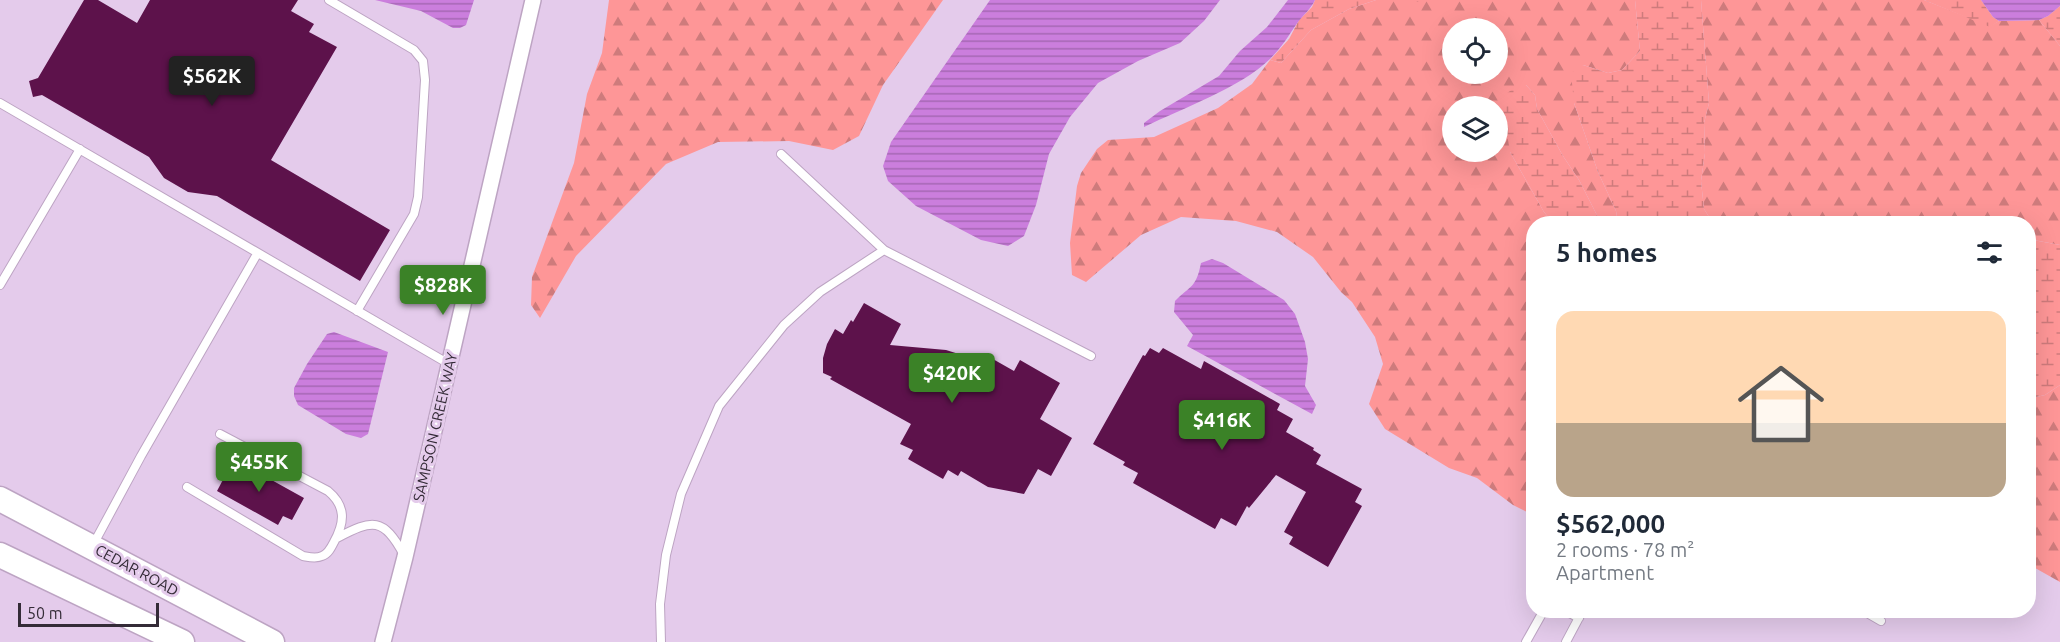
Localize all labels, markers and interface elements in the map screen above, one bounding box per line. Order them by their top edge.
map controls [1442,18,1508,162]
button: locate [1442,18,1508,84]
pin: $562K [170,56,254,107]
text: $562K [183,64,241,87]
button: layers [1442,96,1508,162]
icon: filters [1973,236,2006,269]
text: 5 homes [1556,238,1657,267]
pin: $828K [401,265,485,316]
text: $828K [414,273,472,296]
icon: home [1727,350,1835,458]
street label: SAMPSON CREEK WAY [410,351,460,503]
pin: $420K [910,353,994,404]
text: $420K [923,361,981,384]
pin: $416K [1180,400,1264,451]
text: $416K [1193,408,1251,431]
pin: $455K [217,442,301,493]
text: $455K [230,450,288,473]
text: $562,000 [1556,509,1665,538]
text: 2 rooms · 78 m² [1556,538,1694,561]
street label: CEDAR ROAD [92,541,182,599]
text: Apartment [1556,561,1654,584]
scale bar [18,600,159,628]
text: 50 m [27,604,63,622]

